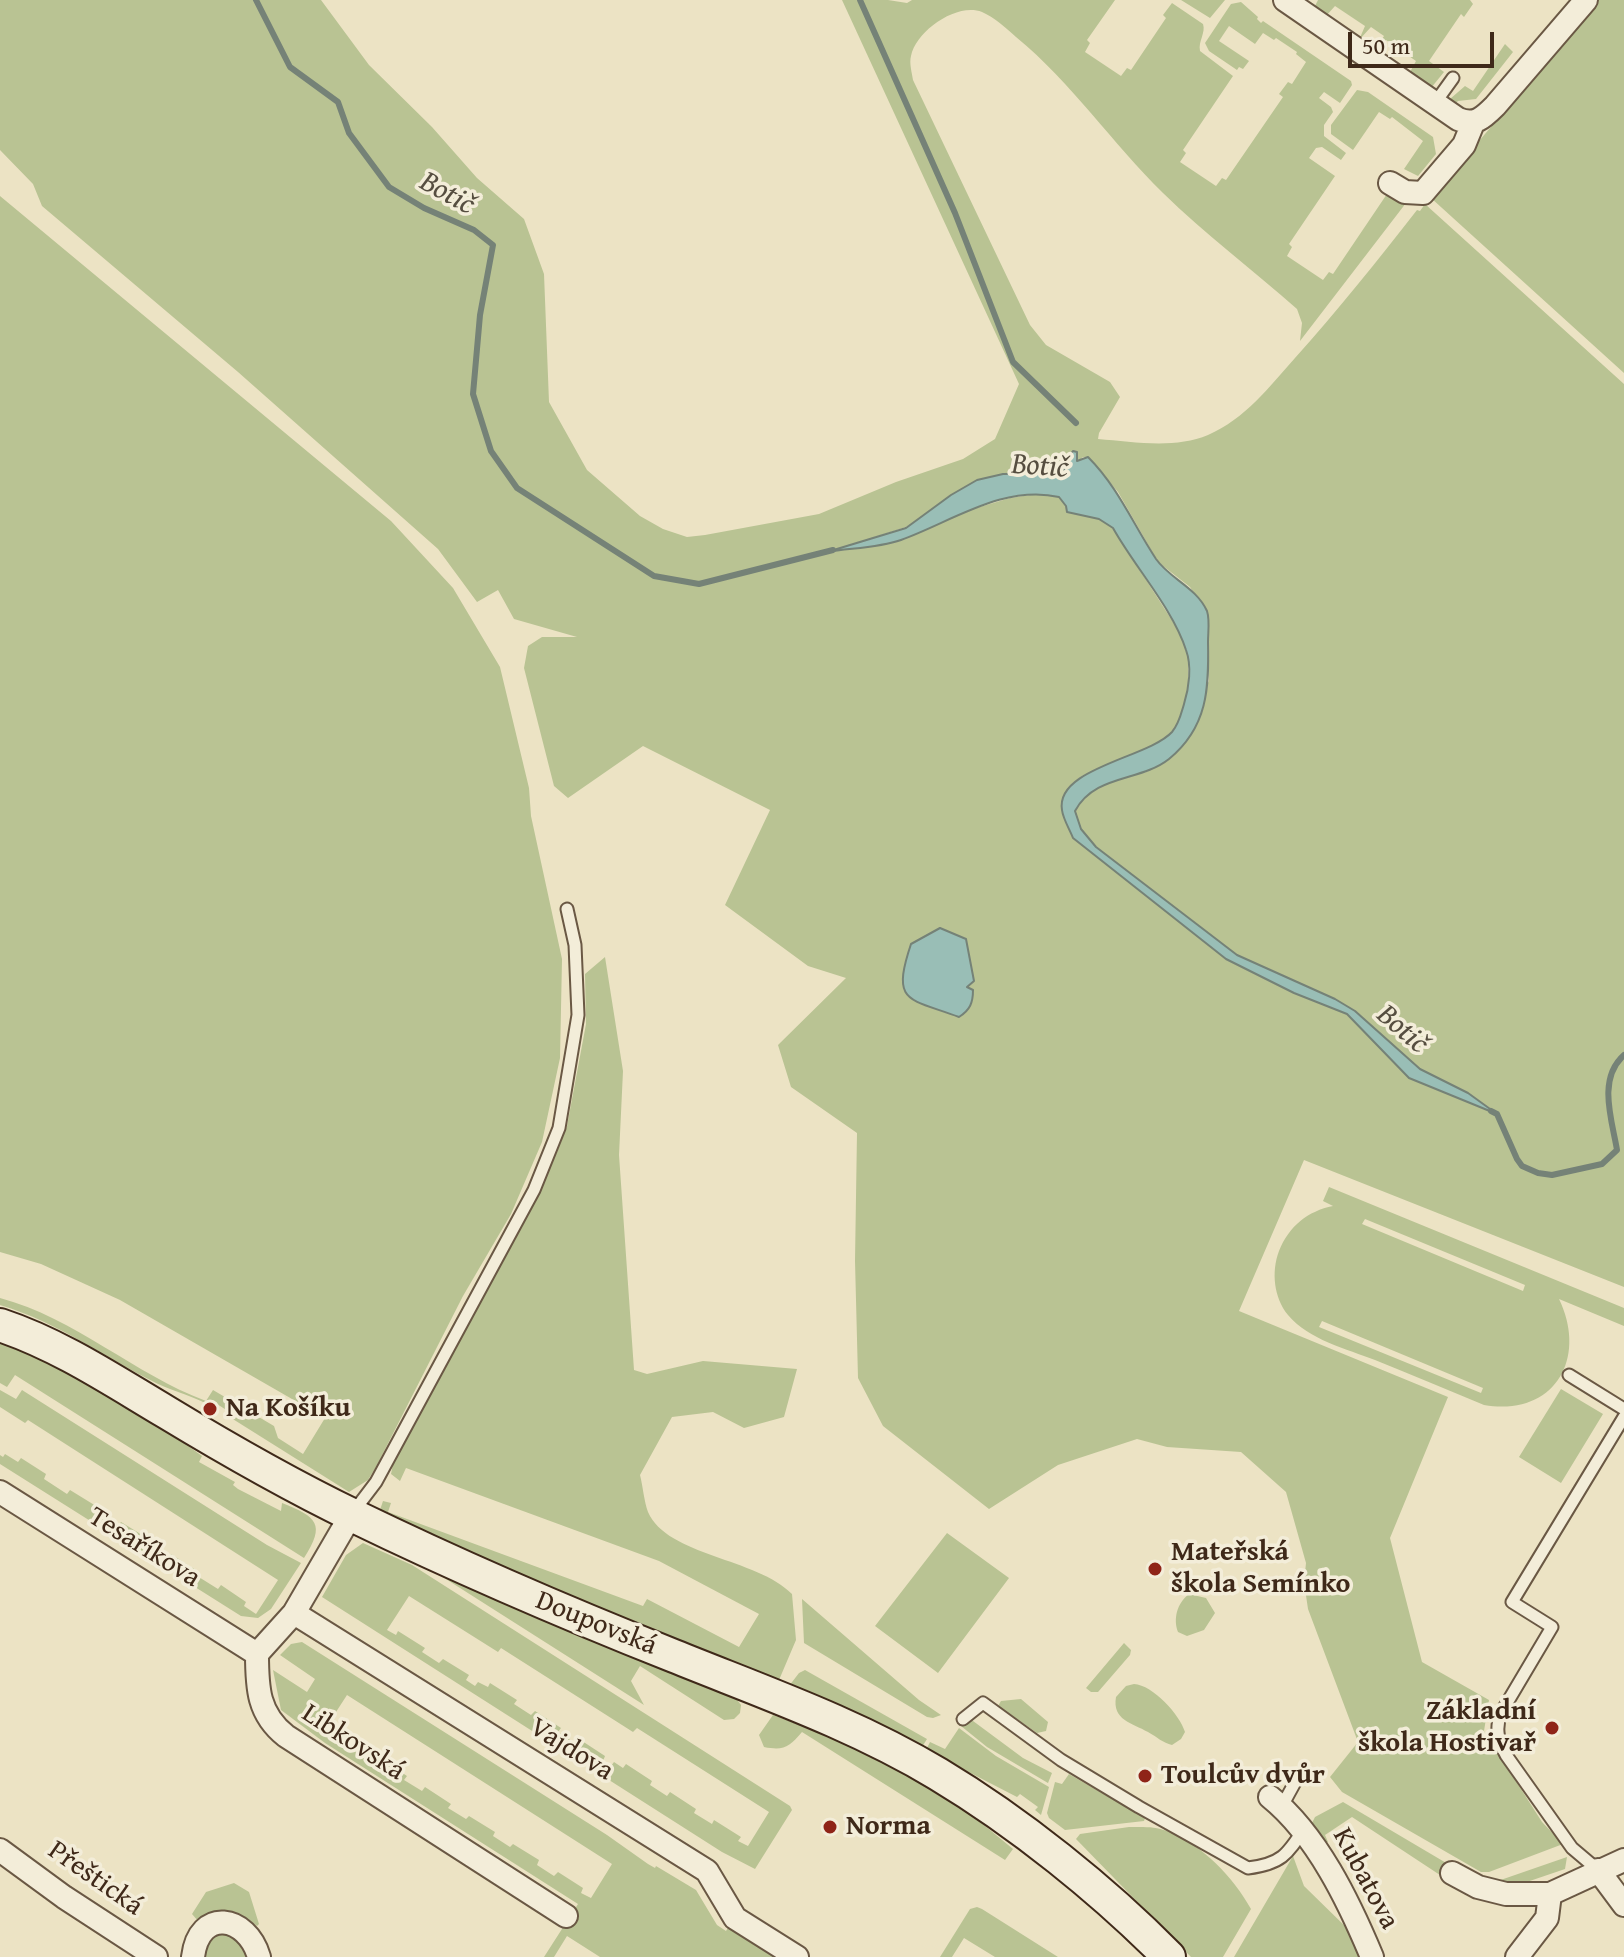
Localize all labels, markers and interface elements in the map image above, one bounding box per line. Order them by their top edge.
scale bar [1352,16,1498,66]
text: 50 m [1362,28,1410,63]
water label: Botič [413,164,481,224]
water label: Botič [1010,447,1070,487]
water label: Botič [1369,998,1435,1062]
place label: Na Košíku [226,1392,351,1426]
marker: Na Košíku [201,1400,219,1418]
street label: Tesaříkova [82,1501,206,1595]
place label: Mateřská škola Semínko [1171,1536,1350,1602]
marker: Mateřská škola Semínko [1146,1560,1164,1578]
street label: Doupovská [530,1584,662,1664]
place label: Základní škola Hostivař [1358,1695,1536,1761]
street label: Libkovská [295,1697,411,1789]
street label: Vajdova [523,1711,619,1789]
marker: Základní škola Hostivař [1543,1719,1561,1737]
place label: Toulcův dvůr [1161,1759,1325,1793]
marker: Toulcův dvůr [1136,1767,1154,1785]
place label: Norma [846,1810,931,1844]
marker: Norma [821,1818,839,1836]
street label: Kubatova [1324,1823,1406,1935]
street label: Přeštická [41,1834,149,1924]

